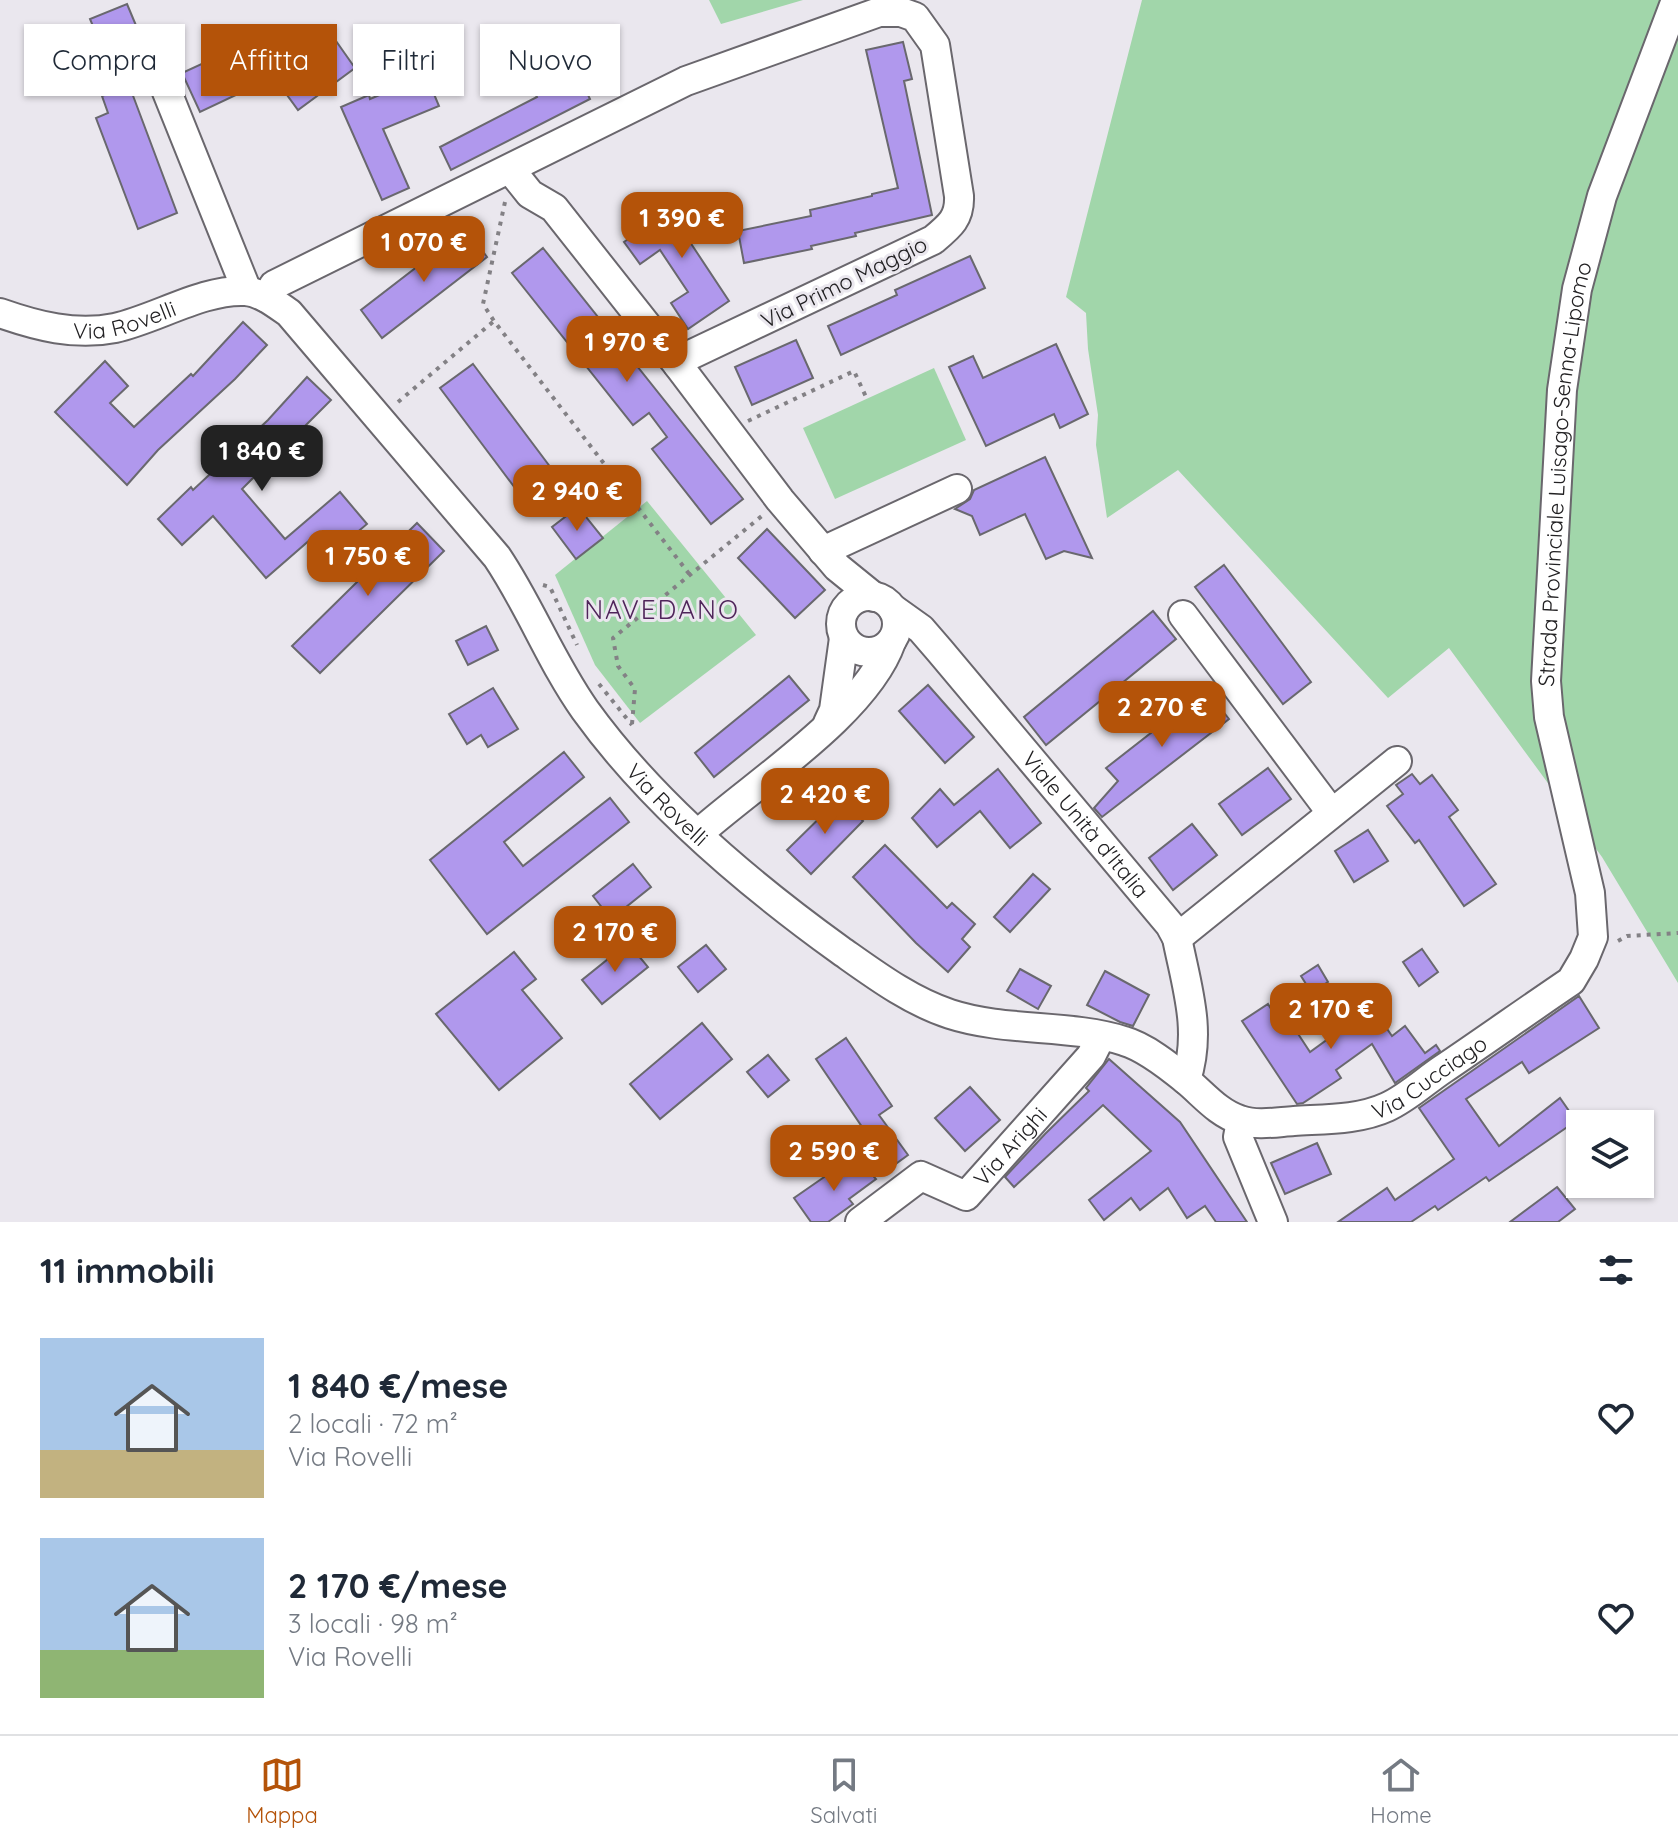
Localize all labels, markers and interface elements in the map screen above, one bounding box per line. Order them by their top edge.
chip: Compra [24,24,185,96]
chip: Affitta [201,24,337,96]
chip: Filtri [353,24,464,96]
chip: Nuovo [480,24,620,96]
pin: 1 390 € [608,192,756,260]
text: 1 390 € [639,201,725,234]
pin: 1 070 € [350,216,498,284]
text: 1 070 € [381,225,467,258]
street label: Via Primo Maggio [756,230,932,334]
street label: Strada Provinciale Luisago-Senna-Lipomo [1532,258,1598,687]
street label: Via Rovelli [73,294,180,345]
pin: 1 970 € [553,316,701,384]
text: 1 970 € [584,325,670,358]
pin: 1 840 € [188,425,336,493]
text: 1 840 € [219,434,305,467]
pin: 2 940 € [503,465,651,533]
text: 2 940 € [531,474,623,507]
pin: 1 750 € [294,530,442,598]
text: 1 750 € [325,539,411,572]
district label: NAVEDANO [584,593,740,626]
pin: 2 270 € [1088,681,1236,749]
text: 2 270 € [1117,690,1207,723]
street label: Viale Unità d'Italia [1016,745,1155,904]
street label: Via Rovelli [620,758,714,852]
pin: 2 420 € [751,768,899,836]
text: 2 420 € [779,777,871,810]
pin: 2 170 € [541,906,689,974]
text: 2 170 € [572,915,658,948]
pin: 2 170 € [1257,983,1405,1051]
text: 2 170 € [1288,992,1374,1025]
street label: Via Cucciago [1368,1029,1492,1126]
street label: Via Arighi [967,1101,1053,1192]
map controls [1566,1110,1654,1198]
button: layers [1566,1110,1654,1198]
pin: 2 590 € [760,1125,908,1193]
text: 2 590 € [788,1134,880,1167]
icon: filters [1594,1248,1638,1292]
text: 11 immobili [40,1249,215,1292]
text: 1 840 €/mese [288,1364,508,1407]
icon: home [104,1370,200,1466]
icon: heart [1594,1396,1638,1440]
text: 2 locali · 72 m² [288,1407,458,1440]
text: Via Rovelli [288,1440,412,1473]
text: 2 170 €/mese [288,1564,508,1607]
icon: home [104,1570,200,1666]
icon: heart [1594,1596,1638,1640]
text: 3 locali · 98 m² [288,1607,458,1640]
text: Via Rovelli [288,1640,412,1673]
tab: Mappa [246,1753,318,1829]
tab: Salvati [810,1753,878,1829]
tab: Home [1370,1753,1432,1829]

